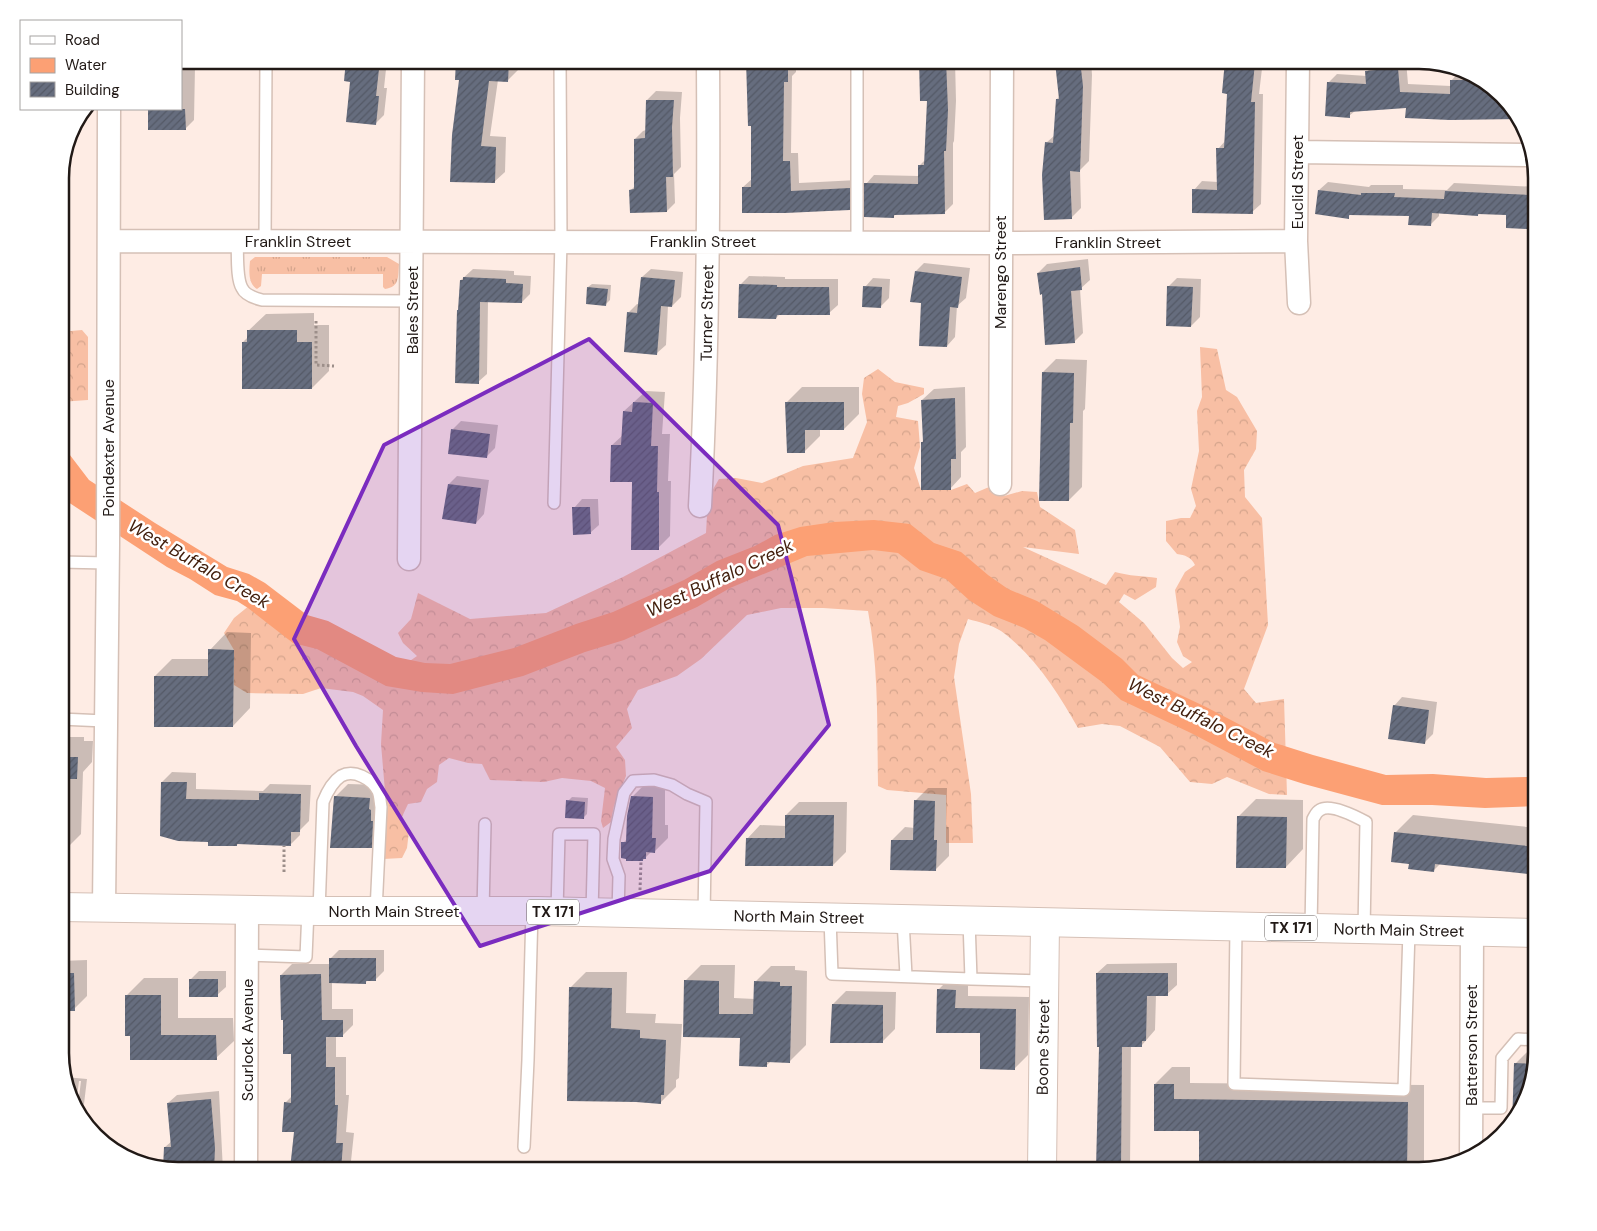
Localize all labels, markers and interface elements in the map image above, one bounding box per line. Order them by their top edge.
legend [20,20,182,110]
text: Road [65,30,100,50]
text: Water [65,55,107,75]
text: Building [65,80,120,100]
street label: Euclid Street [1287,135,1308,229]
street label: Marengo Street [990,215,1011,329]
street label: Franklin Street [245,231,351,252]
street label: Franklin Street [650,231,756,252]
street label: Franklin Street [1055,232,1161,253]
street label: Turner Street [696,264,718,362]
street label: Bales Street [402,266,423,354]
street label: Poindexter Avenue [98,379,119,517]
water label: West Buffalo Creek [124,514,275,615]
water label: West Buffalo Creek [643,533,798,623]
water label: West Buffalo Creek [1124,672,1279,764]
road number: TX 171 [527,900,579,924]
street label: North Main Street [329,901,459,922]
street label: North Main Street [733,905,865,929]
road number: TX 171 [1265,916,1317,940]
street label: North Main Street [1333,918,1465,942]
street label: Scurlock Avenue [237,979,258,1101]
street label: Batterson Street [1461,984,1482,1106]
street label: Boone Street [1032,999,1054,1095]

